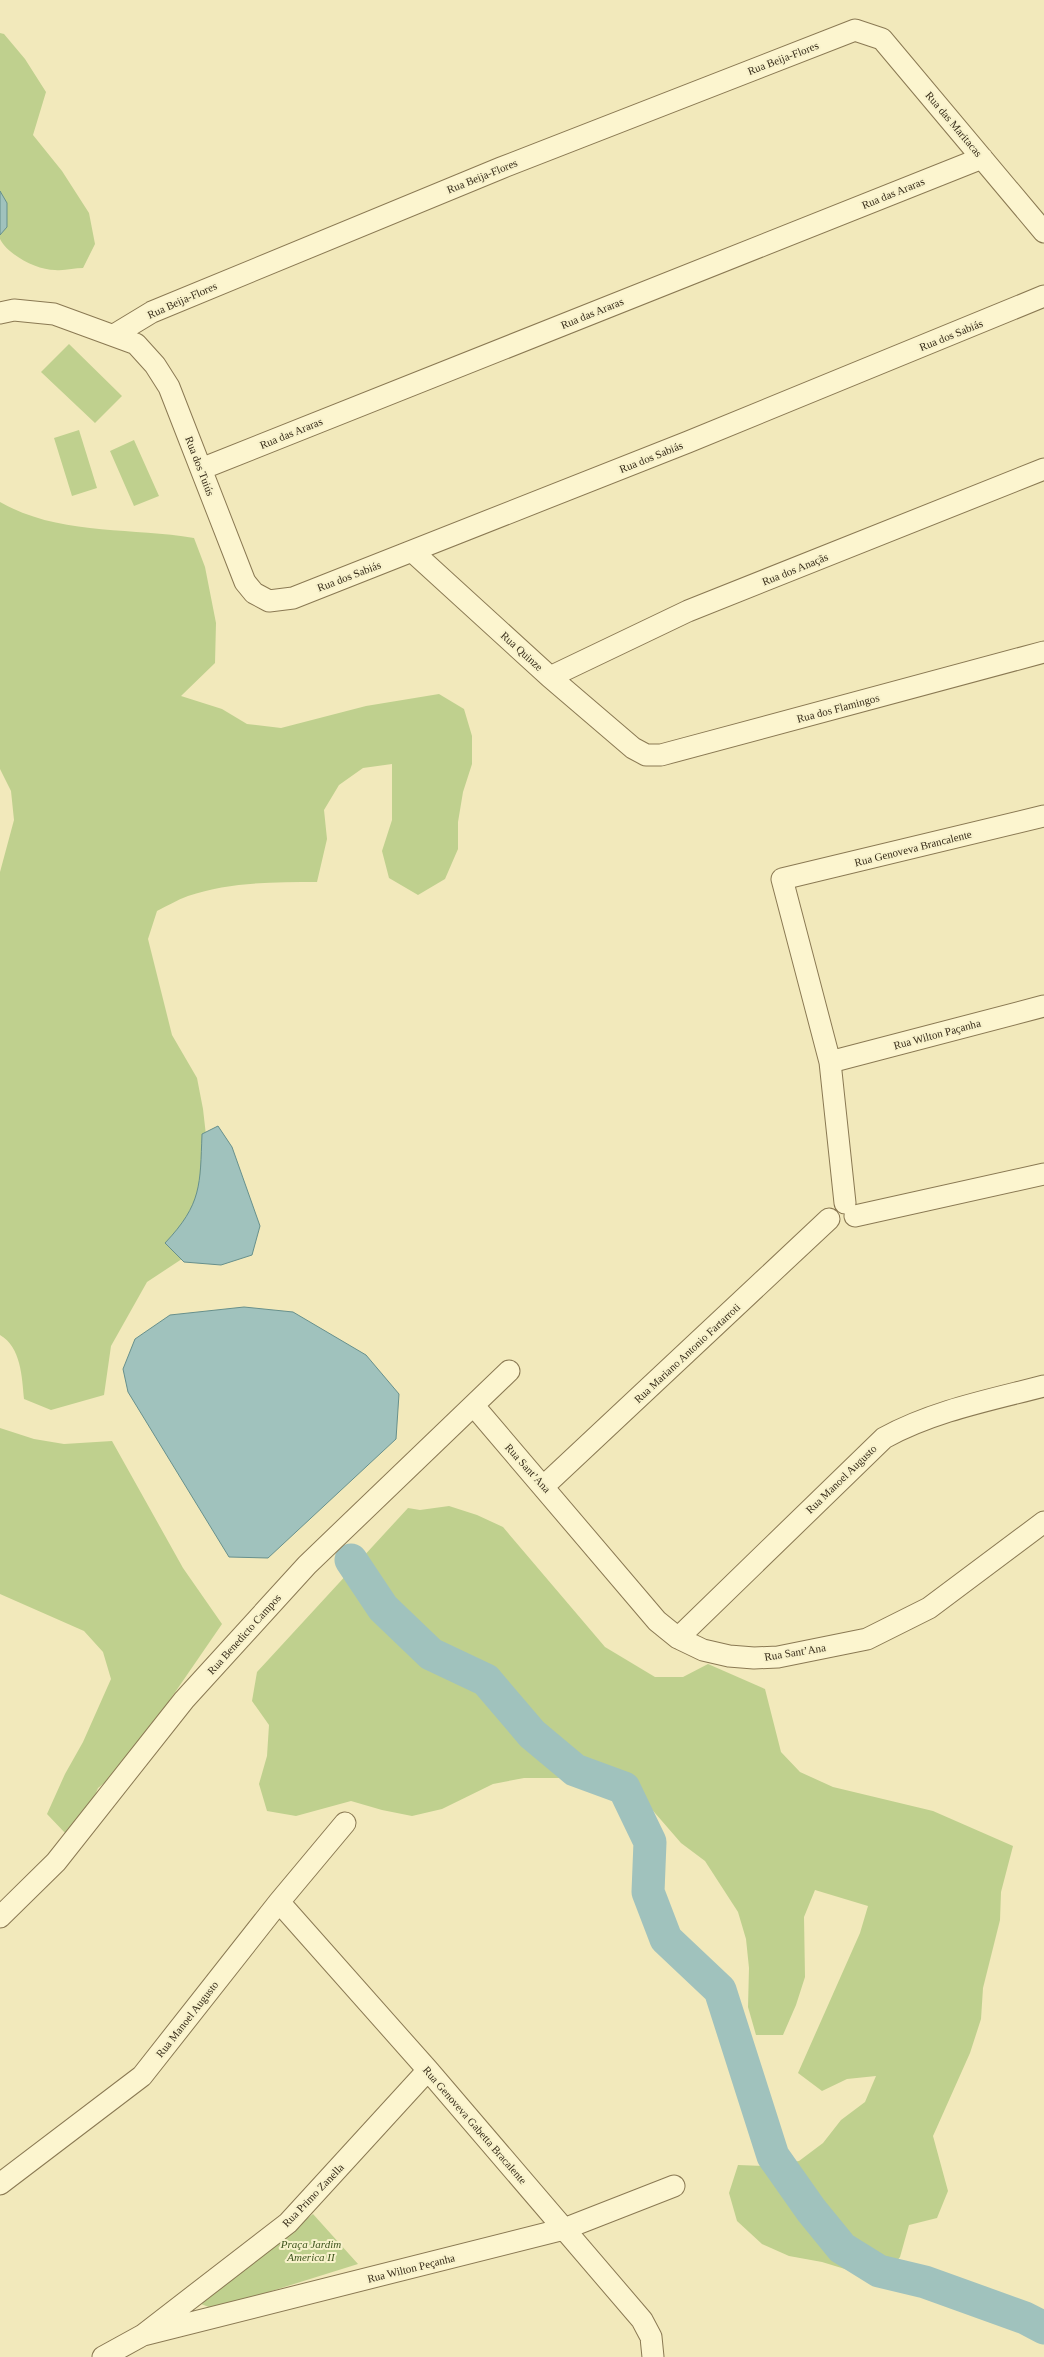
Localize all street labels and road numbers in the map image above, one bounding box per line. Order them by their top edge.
street label: Rua Beija-Flores [746,39,820,77]
street label: Rua das Maritacas [923,89,985,159]
street label: Rua Beija-Flores [445,156,519,196]
street label: Rua das Araras [860,175,926,211]
street label: Rua Beija-Flores [145,279,219,321]
street label: Rua das Araras [559,295,625,331]
street label: Rua dos Sabiás [918,317,984,353]
street label: Rua das Araras [258,415,324,451]
street label: Rua dos Tuiús [183,434,217,498]
street label: Rua dos Sabiás [618,439,684,475]
street label: Rua dos Anaçãs [760,550,830,588]
street label: Rua dos Sabiás [315,558,383,594]
street label: Rua Quinze [499,629,546,673]
street label: Rua dos Flamingos [795,691,881,725]
street label: Rua Genoveva Brancalente [853,828,973,868]
street label: Rua Wilton Paçanha [892,1017,982,1051]
street label: Rua Mariano Antonio Fartarroti [632,1301,742,1405]
street label: Rua Sant’Ana [503,1441,553,1495]
street label: Rua Manoel Augusto [803,1442,879,1516]
street label: Rua Benedicto Campos [205,1591,283,1677]
street label: Rua Sant’Ana [763,1641,827,1663]
street label: Rua Manoel Augusto [153,1978,221,2060]
street label: Rua Genoveva Gabetta Bracalente [421,2064,529,2186]
street label: Rua Primo Zanella [280,2161,346,2229]
street label: Rua Wilton Peçanha [366,2251,456,2285]

